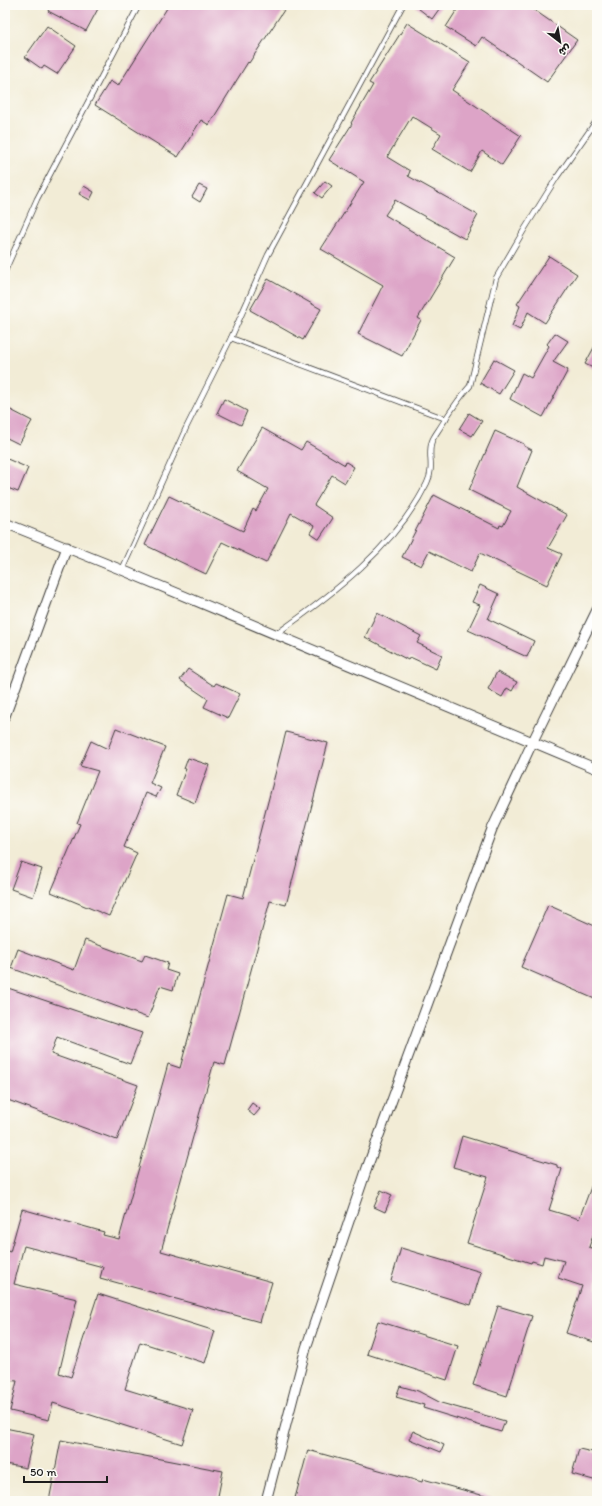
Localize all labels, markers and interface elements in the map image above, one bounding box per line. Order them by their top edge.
north arrow [540,22,580,62]
text: ش [556,41,573,59]
scale bar [24,1458,107,1484]
text: 50 m [30,1465,56,1479]

